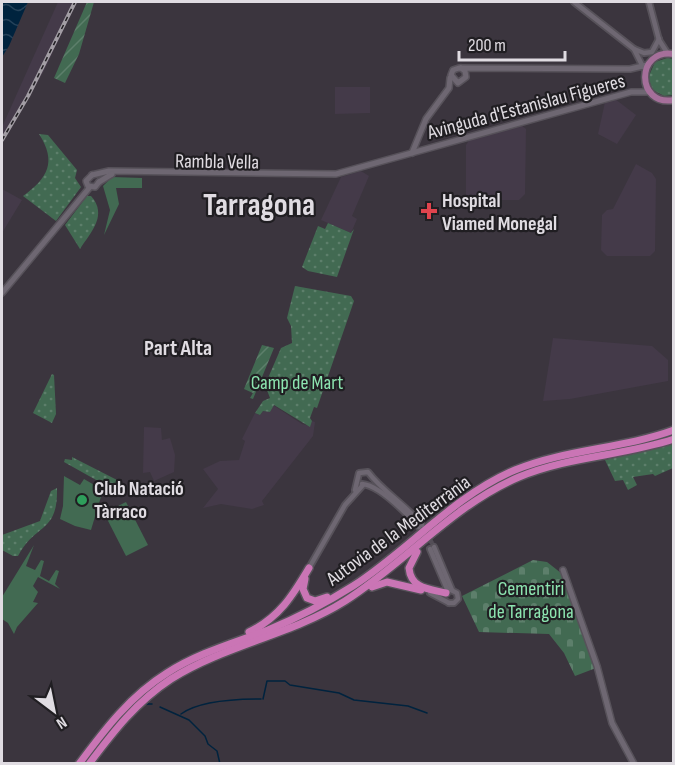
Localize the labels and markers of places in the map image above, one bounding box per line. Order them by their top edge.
place label: Hospital Viamed Monegal [442,189,557,236]
marker: Hospital Viamed Monegal [420,202,438,220]
place label: Club Natació Tàrraco [94,477,184,524]
marker: Club Natació Tàrraco [75,493,89,507]

